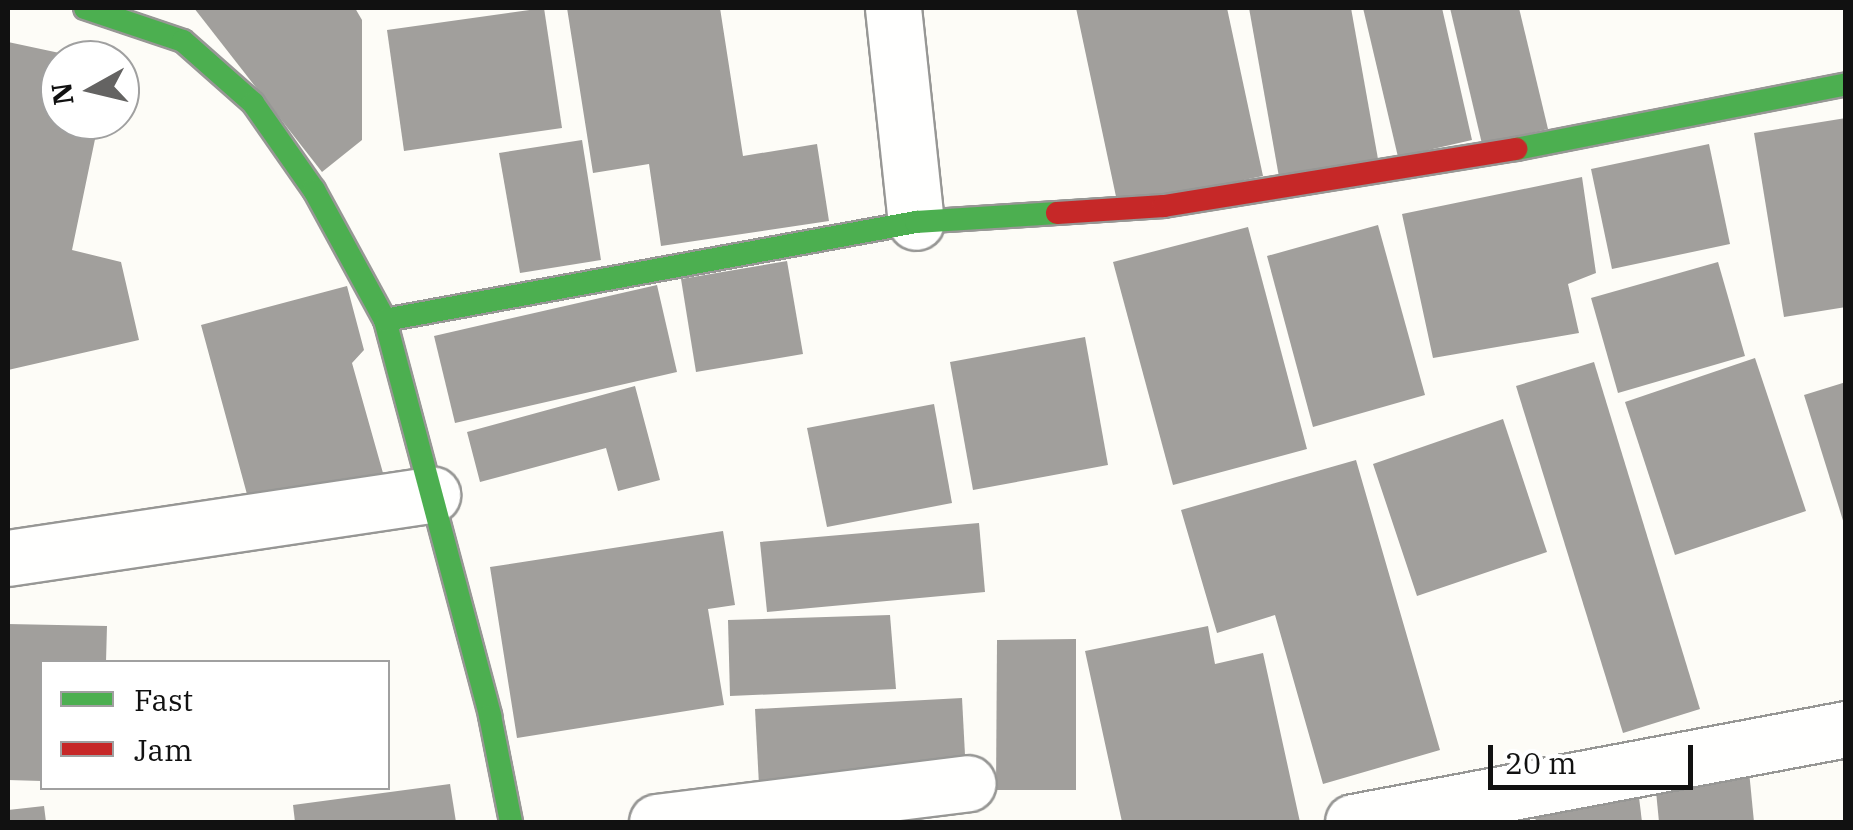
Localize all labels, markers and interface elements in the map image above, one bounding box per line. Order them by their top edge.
north arrow [40,40,140,140]
text: N [42,80,82,108]
legend [40,660,390,790]
text: Fast [134,680,193,719]
scale bar [1493,725,1698,787]
text: Jam [134,730,193,769]
text: 20 m [1505,743,1577,782]

